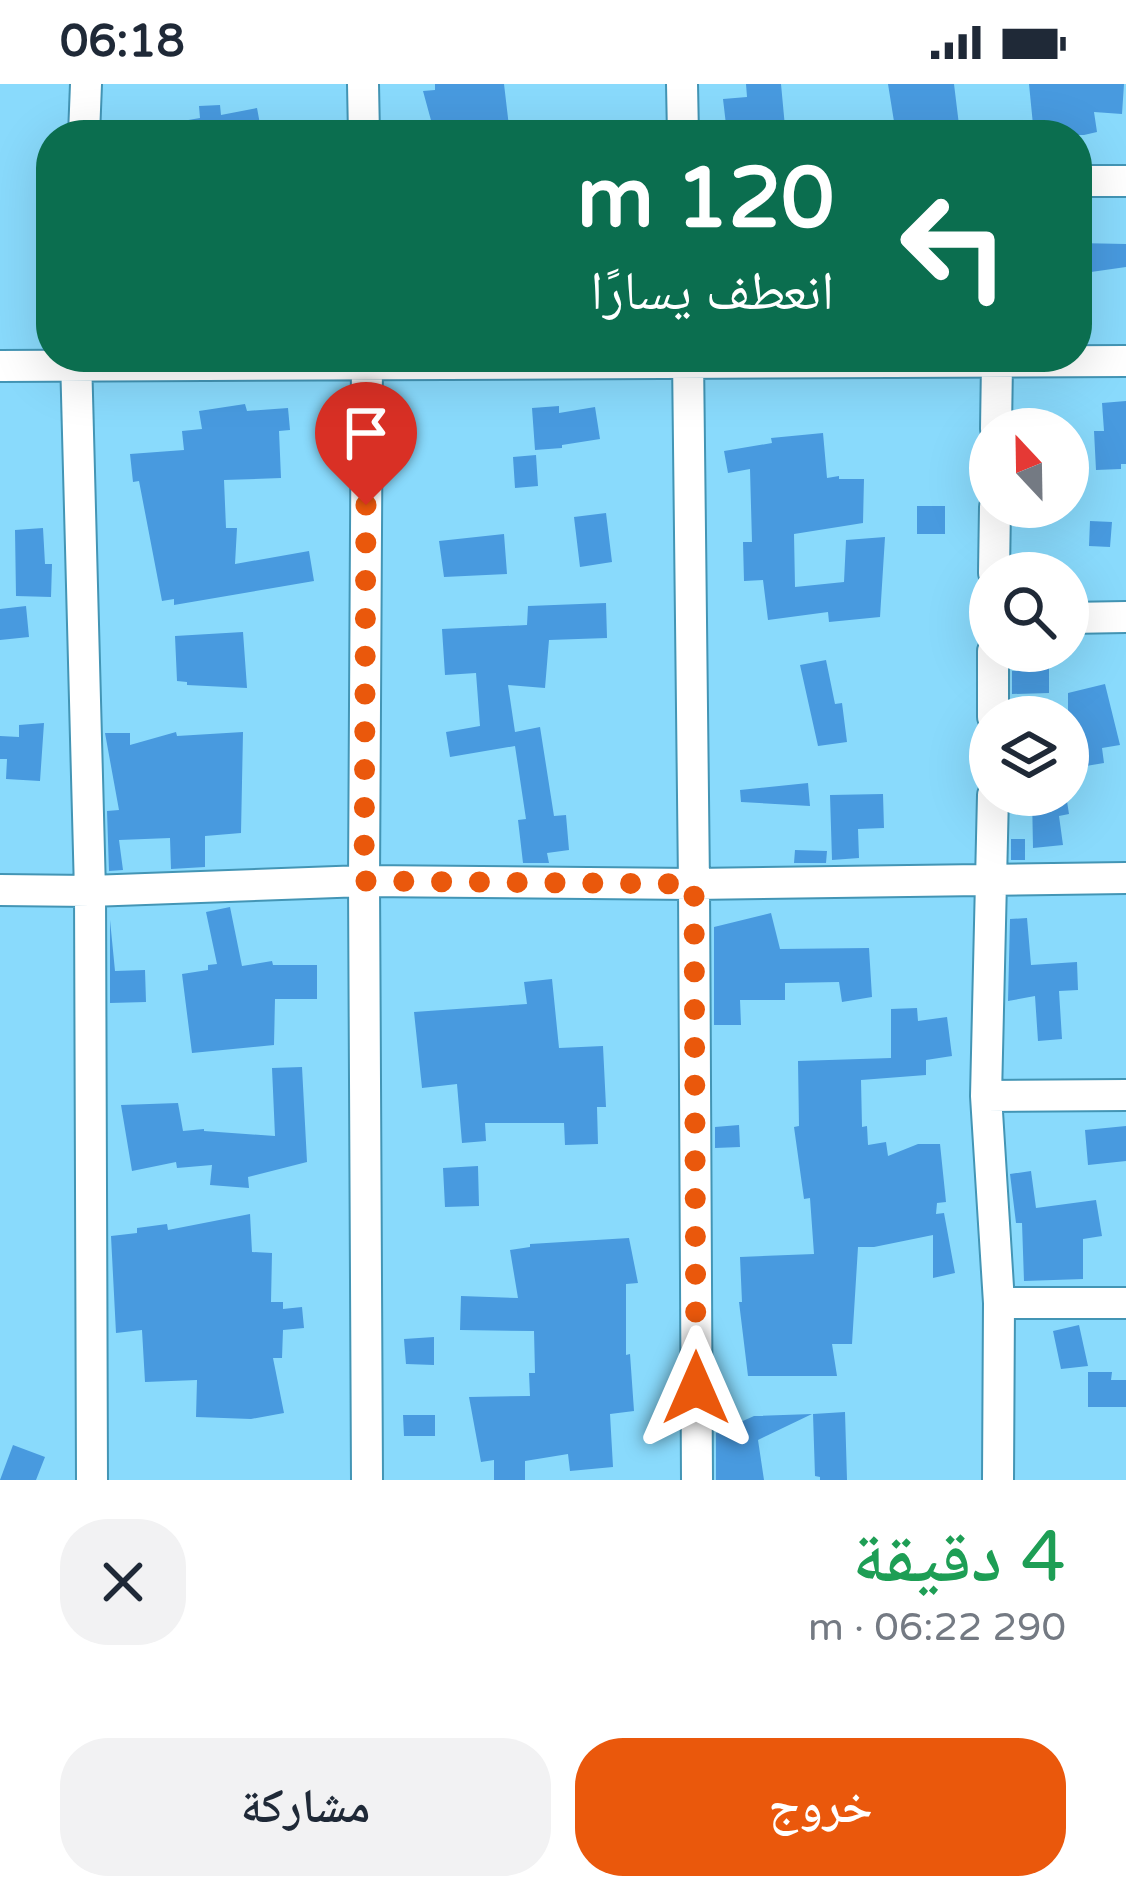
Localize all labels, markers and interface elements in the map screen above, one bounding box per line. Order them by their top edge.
text: 06:18 [60,15,185,69]
text: 120 m [577,149,834,250]
icon: left [876,168,1032,324]
text: انعطف يسارًا [590,259,834,324]
pin [315,382,417,505]
icon: arrive [333,400,399,466]
north arrow [969,408,1089,528]
map controls [969,408,1089,816]
button: search [969,552,1089,672]
button: layers [969,696,1089,816]
position arrow [633,1325,759,1451]
text: 4 دقيقة [852,1515,1066,1602]
button: close [60,1519,186,1645]
text: 290 m · 06:22 [808,1604,1066,1651]
button: مشاركة [60,1738,551,1876]
button: خروج [575,1738,1066,1876]

